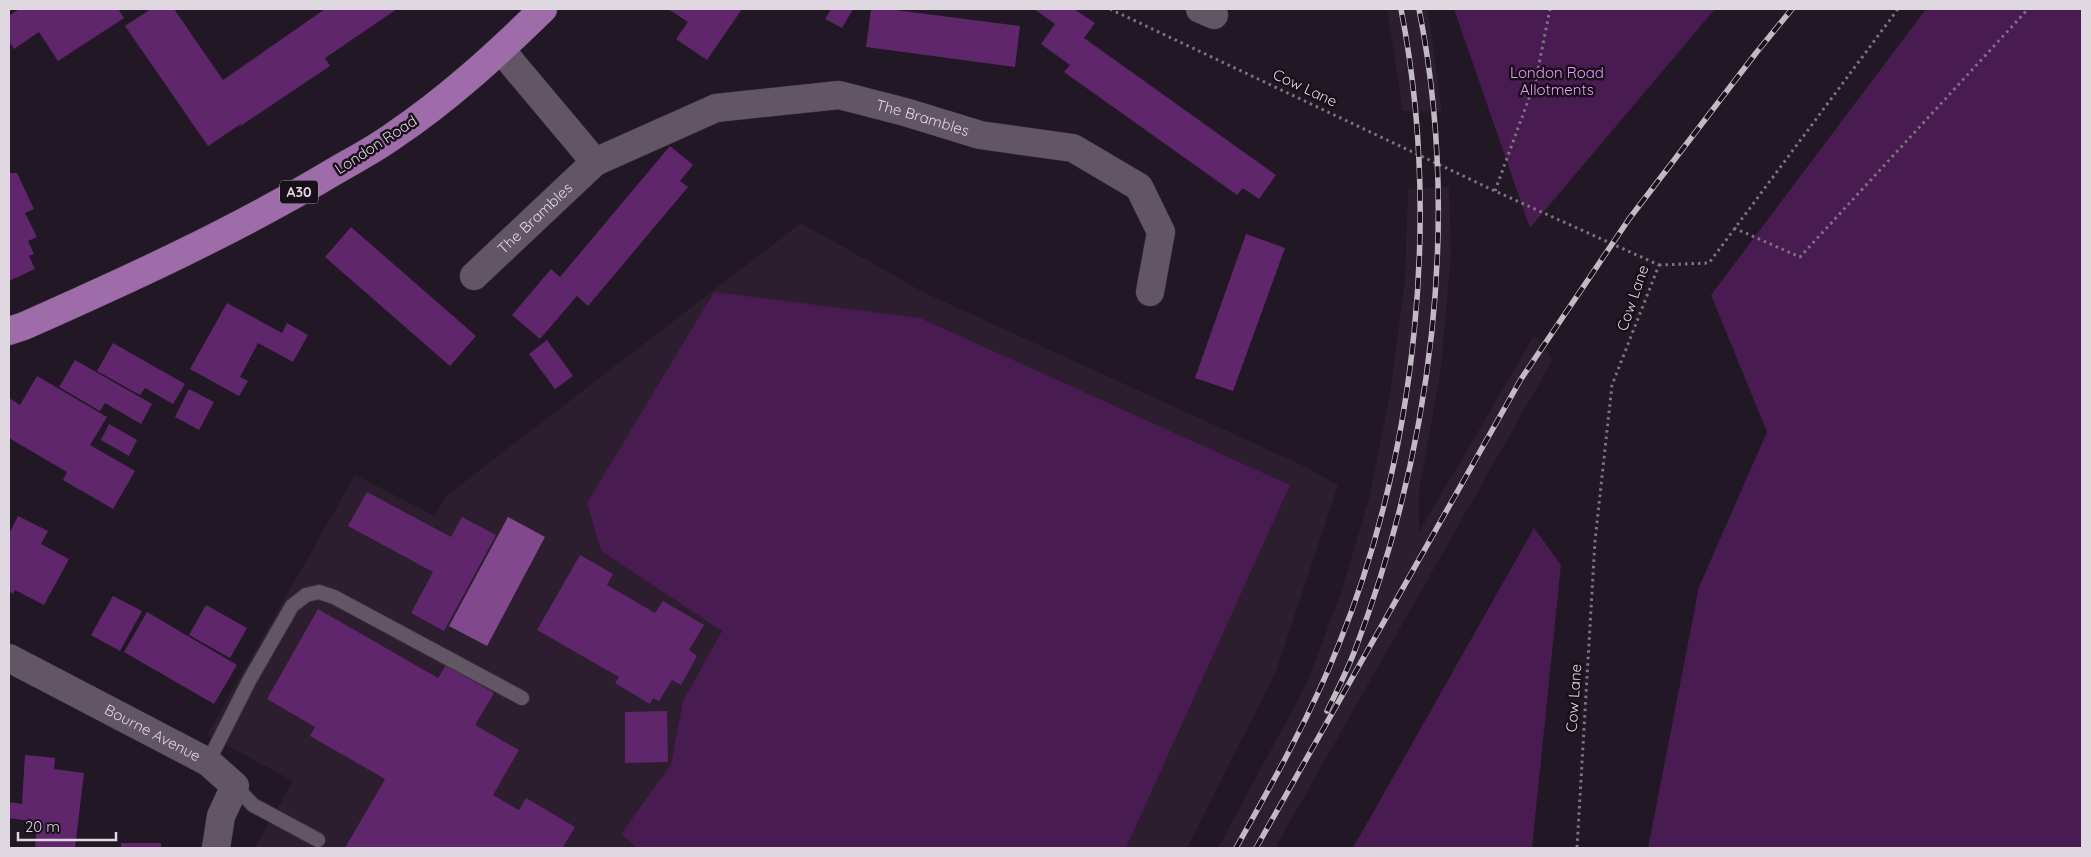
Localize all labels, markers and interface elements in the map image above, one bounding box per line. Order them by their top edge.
park label: London Road Allotments [1510,63,1604,99]
street label: Cow Lane [1270,64,1340,111]
street label: The Brambles [874,95,972,140]
street label: London Road [331,111,420,178]
street label: The Brambles [493,178,576,258]
road number: A30 [280,180,318,203]
street label: Cow Lane [1612,262,1653,333]
street label: Cow Lane [1562,663,1585,733]
street label: Bourne Avenue [102,700,204,766]
scale bar [18,810,115,842]
text: 20 m [25,817,60,836]

